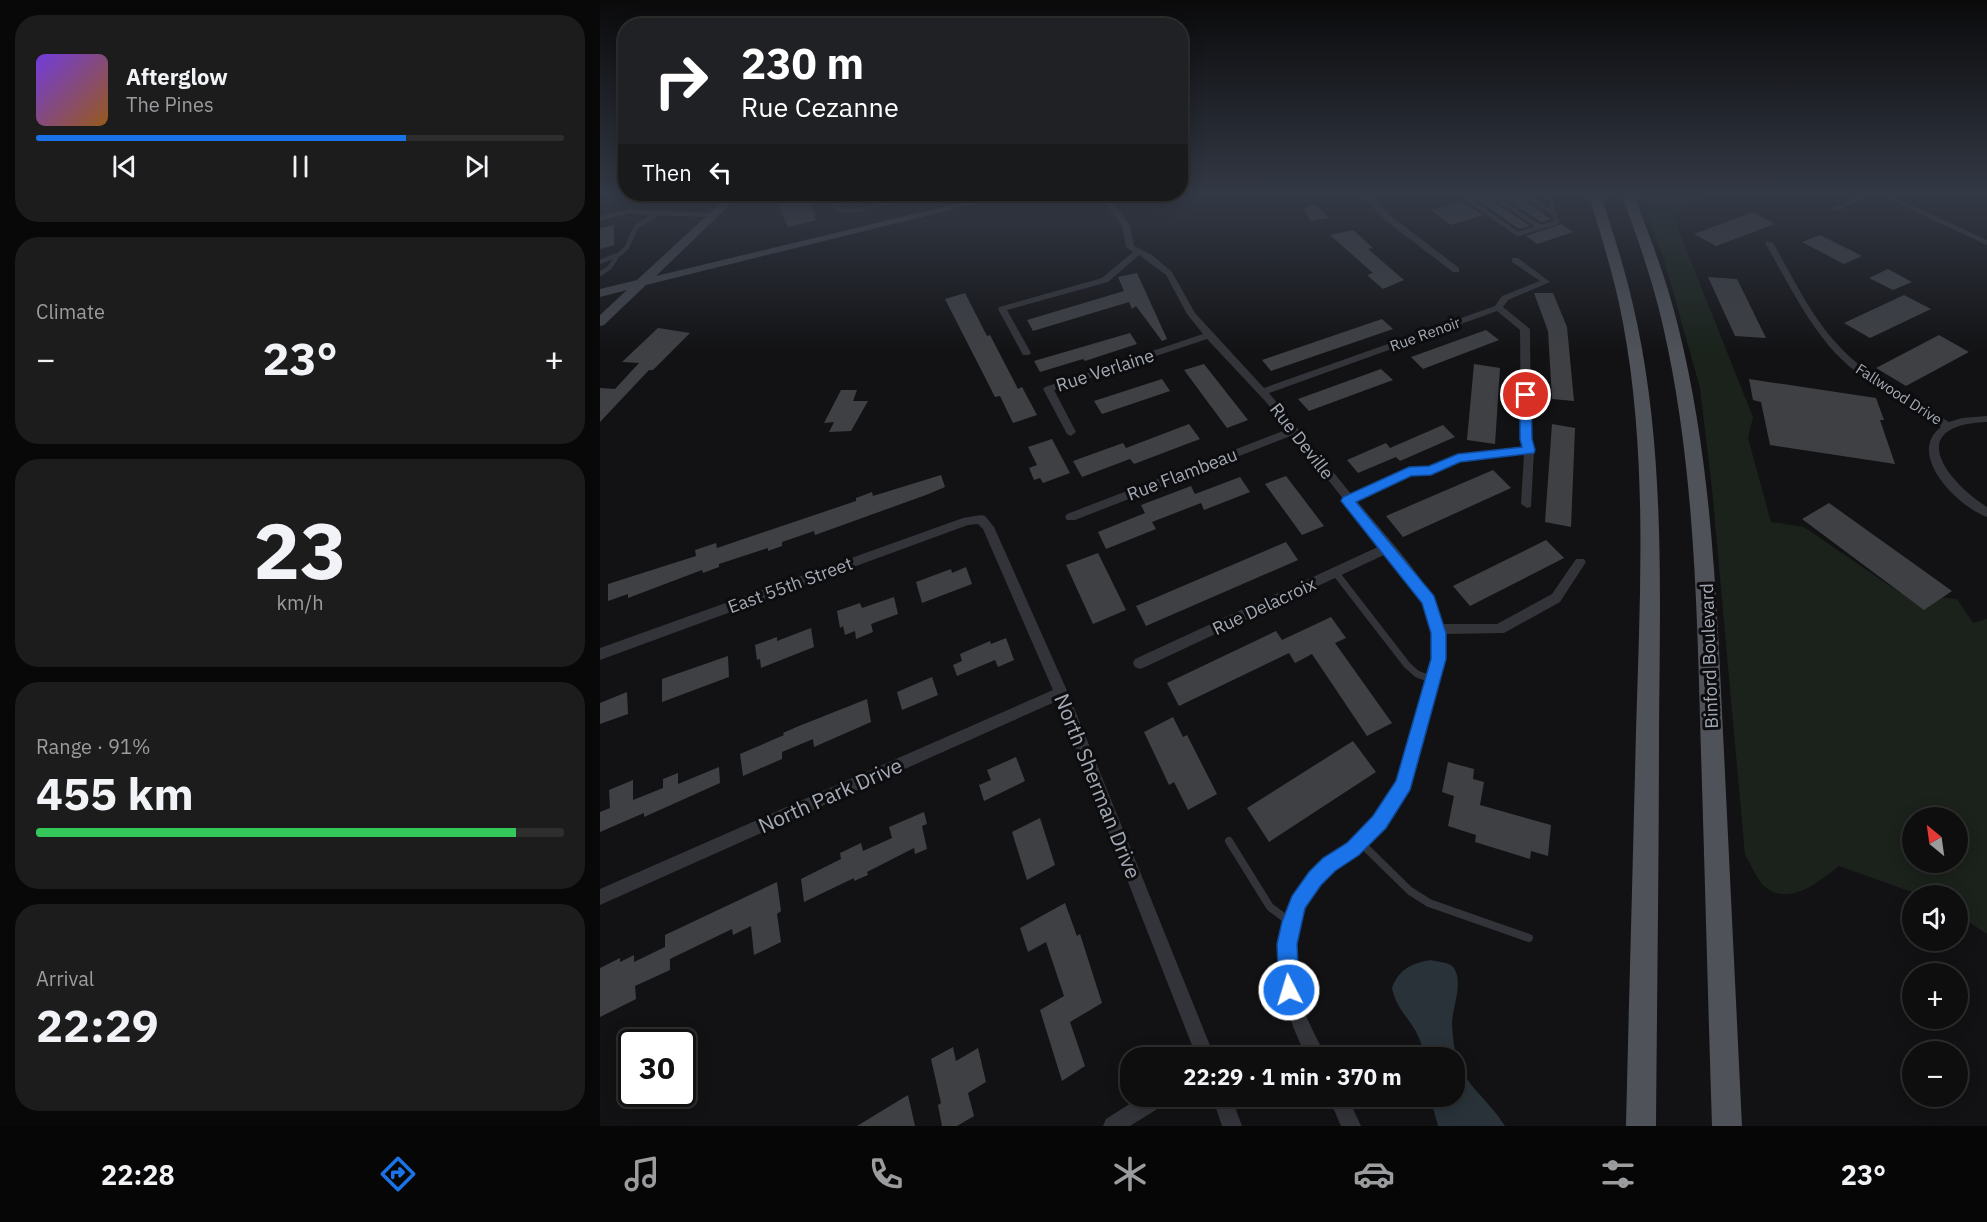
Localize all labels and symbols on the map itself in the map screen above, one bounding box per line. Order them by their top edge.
street label: Rue Renoir [1387,312,1463,356]
street label: Rue Verlaine [1053,343,1157,397]
street label: Fallwood Drive [1852,359,1946,429]
pin [1500,369,1551,420]
street label: Rue Deville [1265,398,1339,484]
street label: Rue Flambeau [1124,442,1240,506]
street label: East 55th Street [724,552,856,618]
street label: Rue Delacroix [1209,572,1319,640]
street label: Binford Boulevard [1695,583,1723,729]
street label: North Sherman Drive [1048,689,1148,883]
street label: North Park Drive [754,751,906,839]
north arrow [1902,807,1968,873]
position arrow [1257,958,1321,1022]
speed limit sign: 30 [618,1029,696,1107]

